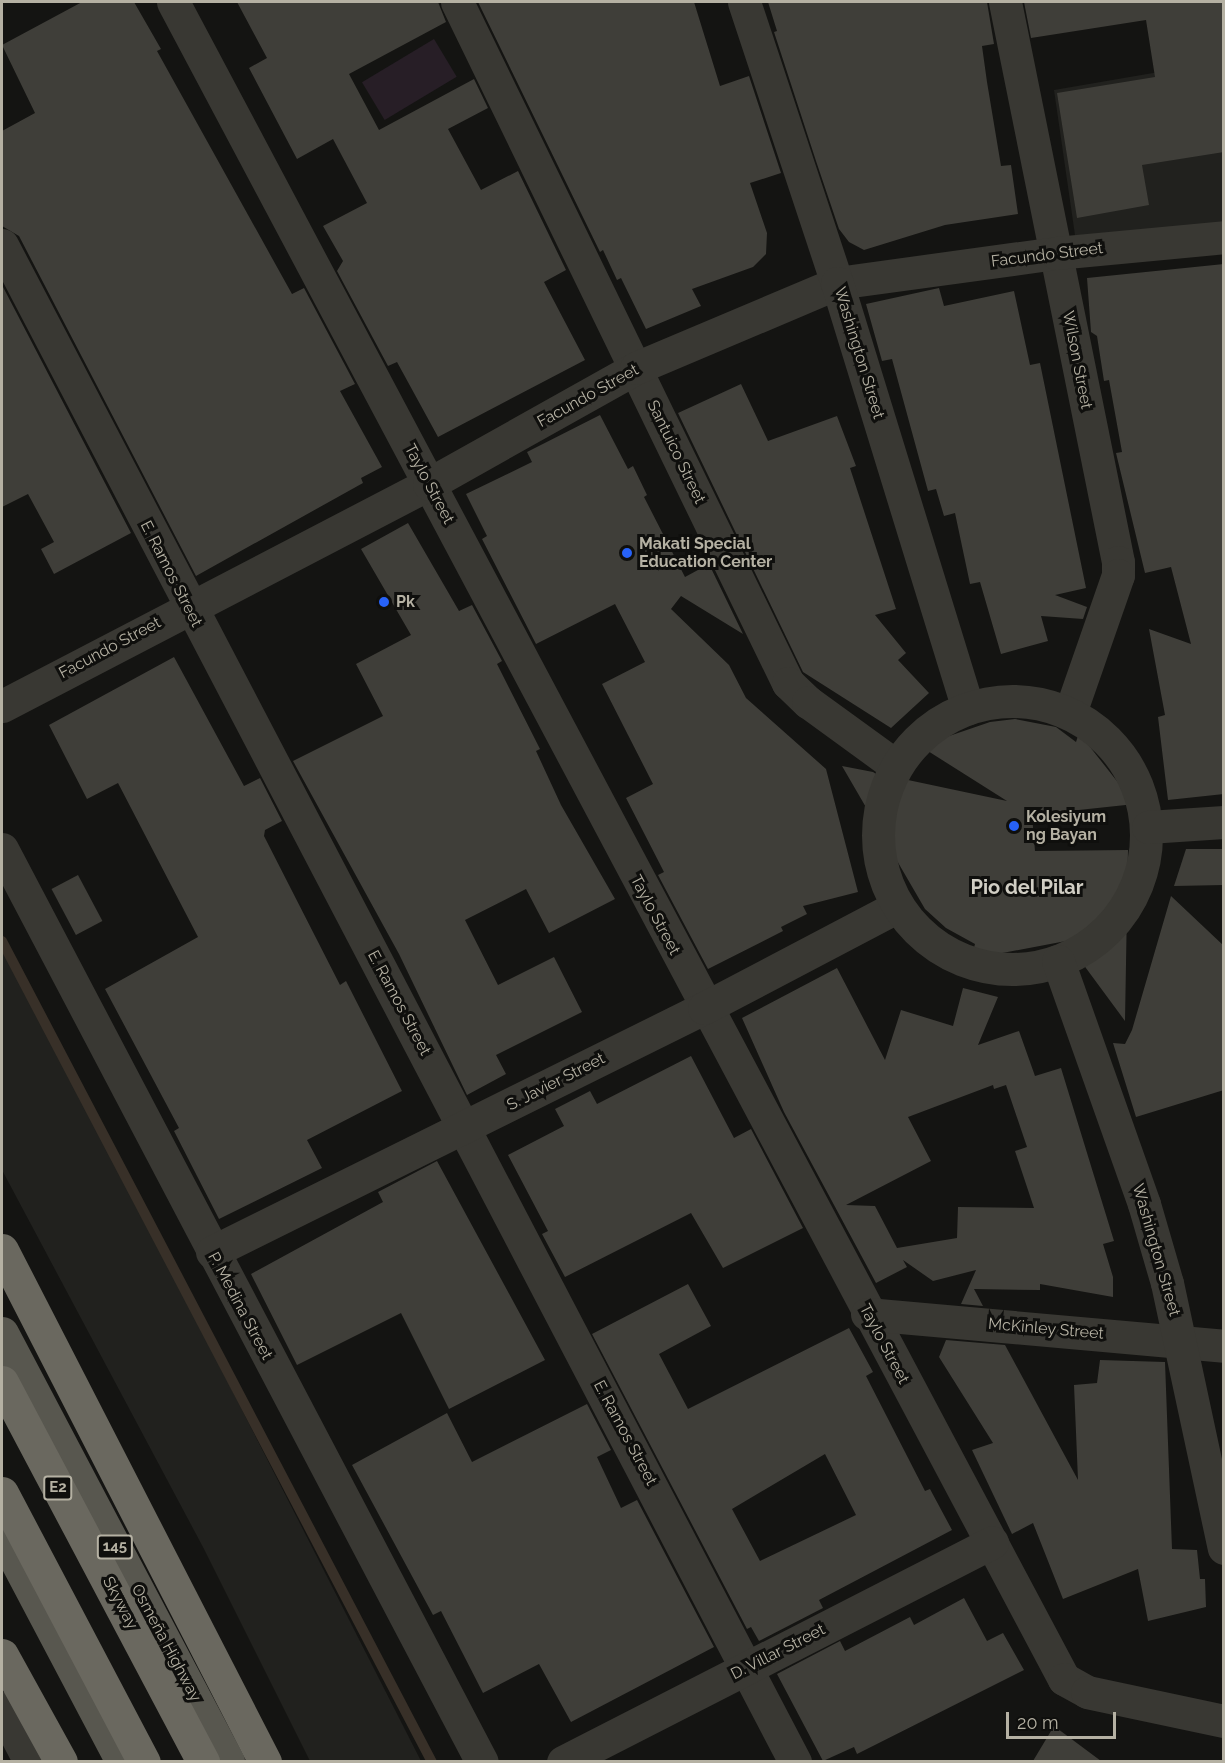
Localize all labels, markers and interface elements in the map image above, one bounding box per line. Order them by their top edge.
street label: Facundo Street [990,239,1104,271]
street label: Washington Street [830,285,888,421]
street label: Wilson Street [1058,309,1096,411]
street label: Facundo Street [534,360,642,432]
street label: Santuico Street [643,397,709,507]
street label: Taylo Street [400,441,458,527]
street label: E. Ramos Street [136,518,206,630]
place label: Makati Special Education Center [639,534,772,572]
marker: Makati Special Education Center [620,546,634,560]
place label: Pk [396,592,415,612]
marker: Pk [377,595,391,609]
street label: Facundo Street [56,613,164,683]
place label: Kolesiyum ng Bayan [1026,807,1106,845]
marker: Kolesiyum ng Bayan [1007,819,1021,833]
street label: Taylo Street [626,872,684,958]
district label: Pio del Pilar [970,875,1084,899]
street label: E. Ramos Street [363,947,435,1059]
street label: S. Javier Street [503,1049,609,1115]
street label: Washington Street [1128,1182,1184,1318]
street label: P. Medina Street [204,1249,276,1363]
street label: Taylo Street [855,1301,913,1387]
street label: McKinley Street [987,1314,1105,1344]
street label: E. Ramos Street [589,1377,661,1489]
road number: E2 [43,1476,73,1500]
road number: 145 [96,1535,134,1559]
street label: Skyway [98,1573,142,1633]
street label: Osmeña Highway [127,1581,205,1705]
street label: D. Villar Street [727,1620,829,1684]
scale bar [1009,1700,1118,1738]
text: 20 m [1017,1712,1059,1733]

